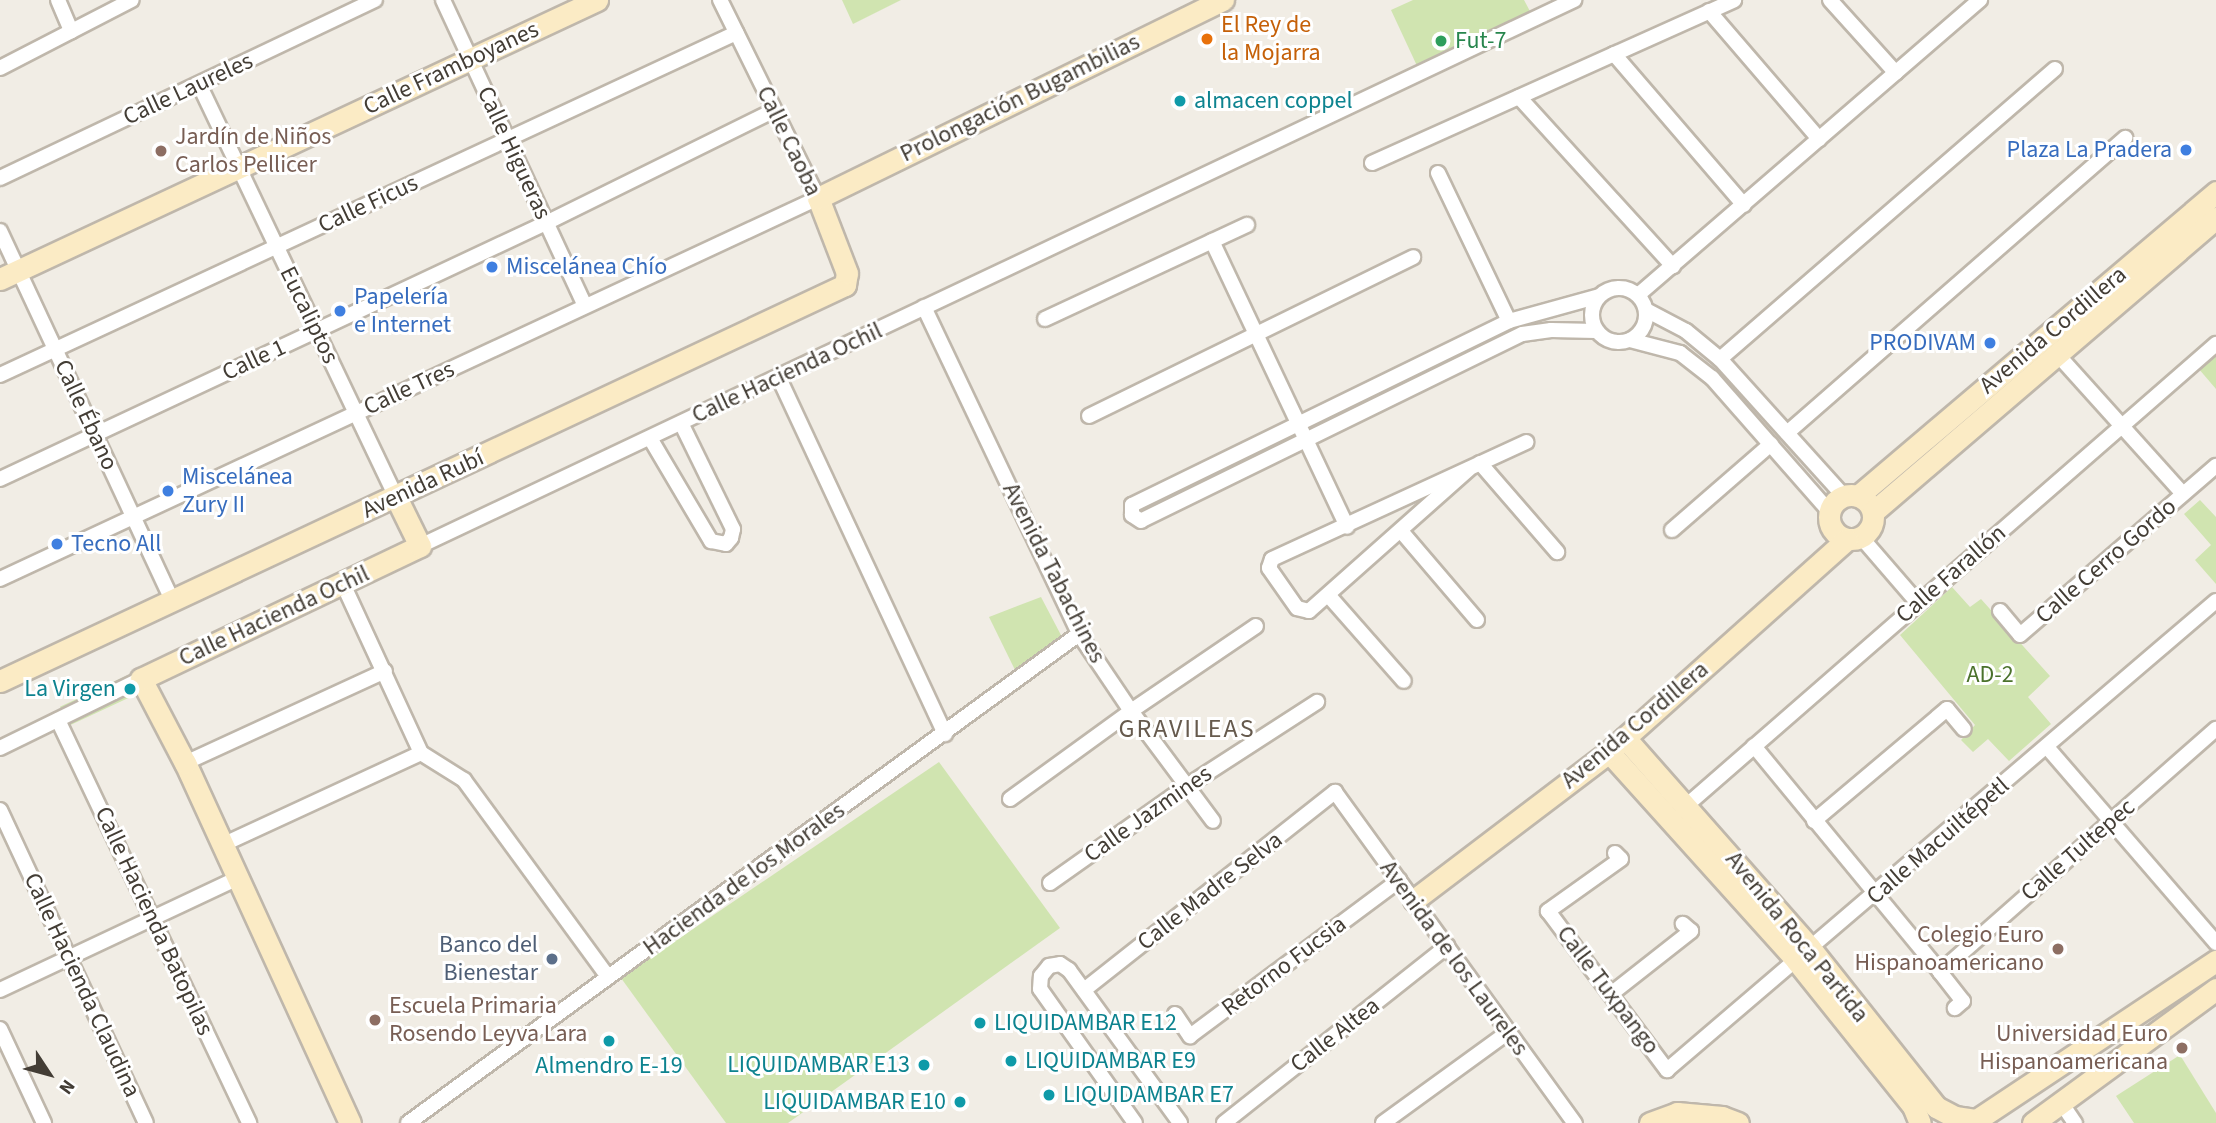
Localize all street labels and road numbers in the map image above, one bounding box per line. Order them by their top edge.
street label: Calle Framboyanes [359,15,543,121]
street label: Prolongación Bugambilias [896,27,1144,169]
street label: Calle Laureles [119,46,257,132]
street label: Calle Caoba [750,81,828,201]
street label: Calle Higueras [471,82,557,224]
street label: Calle Ficus [314,168,422,240]
street label: Avenida Cordillera [1974,260,2132,400]
street label: Eucaliptos [273,262,345,368]
street label: Calle Hacienda Ochil [687,316,887,430]
street label: Calle 1 [218,333,290,387]
street label: Calle Ébano [48,355,124,475]
street label: Calle Tres [359,355,459,421]
street label: Avenida Rubí [358,443,488,525]
street label: Avenida Tabachines [996,478,1112,668]
street label: Calle Cerro Gordo [2030,492,2182,630]
street label: Calle Farallón [1890,518,2012,630]
street label: Calle Hacienda Ochil [174,559,374,673]
street label: Avenida Cordillera [1556,655,1714,795]
street label: Calle Jazmines [1079,759,1217,869]
street label: Calle Macuiltépetl [1861,771,2015,911]
street label: Calle Tultepec [2015,793,2141,907]
street label: Hacienda de los Morales [638,796,850,962]
street label: Calle Hacienda Batopilas [88,802,220,1040]
street label: Calle Madre Selva [1132,825,1288,957]
street label: Avenida Roca Partida [1719,846,1875,1028]
street label: Avenida de los Laureles [1374,855,1534,1061]
street label: Calle Hacienda Claudina [17,868,147,1102]
street label: Retorno Fucsia [1216,910,1352,1022]
street label: Calle Tuxpango [1550,920,1666,1060]
street label: Calle Altea [1285,991,1385,1079]

